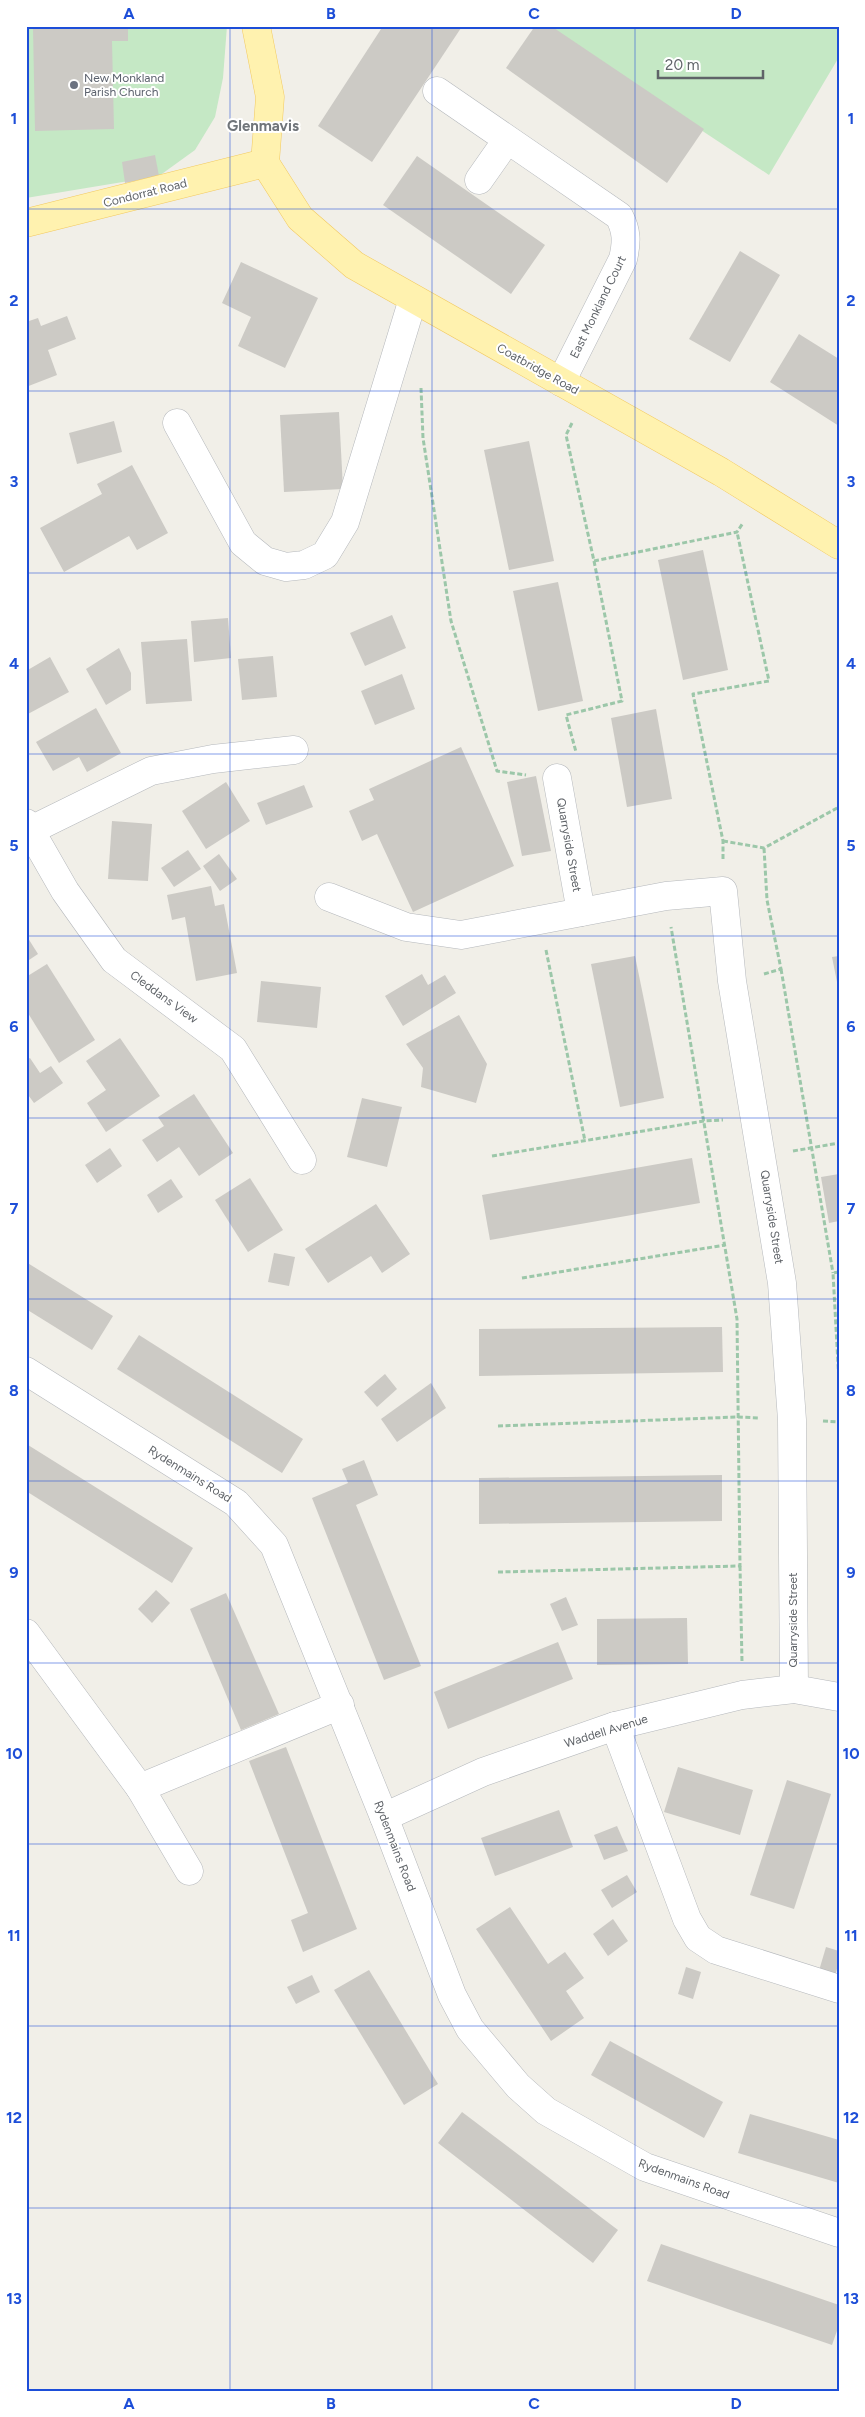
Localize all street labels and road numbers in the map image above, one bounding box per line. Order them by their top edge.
street label: Condorrat Road [102,176,188,210]
street label: East Monkland Court [567,253,629,361]
street label: Coatbridge Road [495,341,581,397]
street label: Quarryside Street [554,797,584,894]
street label: Cleddans View [127,968,201,1027]
street label: Quarryside Street [758,1169,786,1266]
street label: Rydenmains Road [146,1443,234,1505]
street label: Quarryside Street [786,1572,800,1668]
street label: Waddell Avenue [563,1712,650,1750]
street label: Rydenmains Road [371,1799,419,1893]
street label: Rydenmains Road [637,2156,731,2202]

